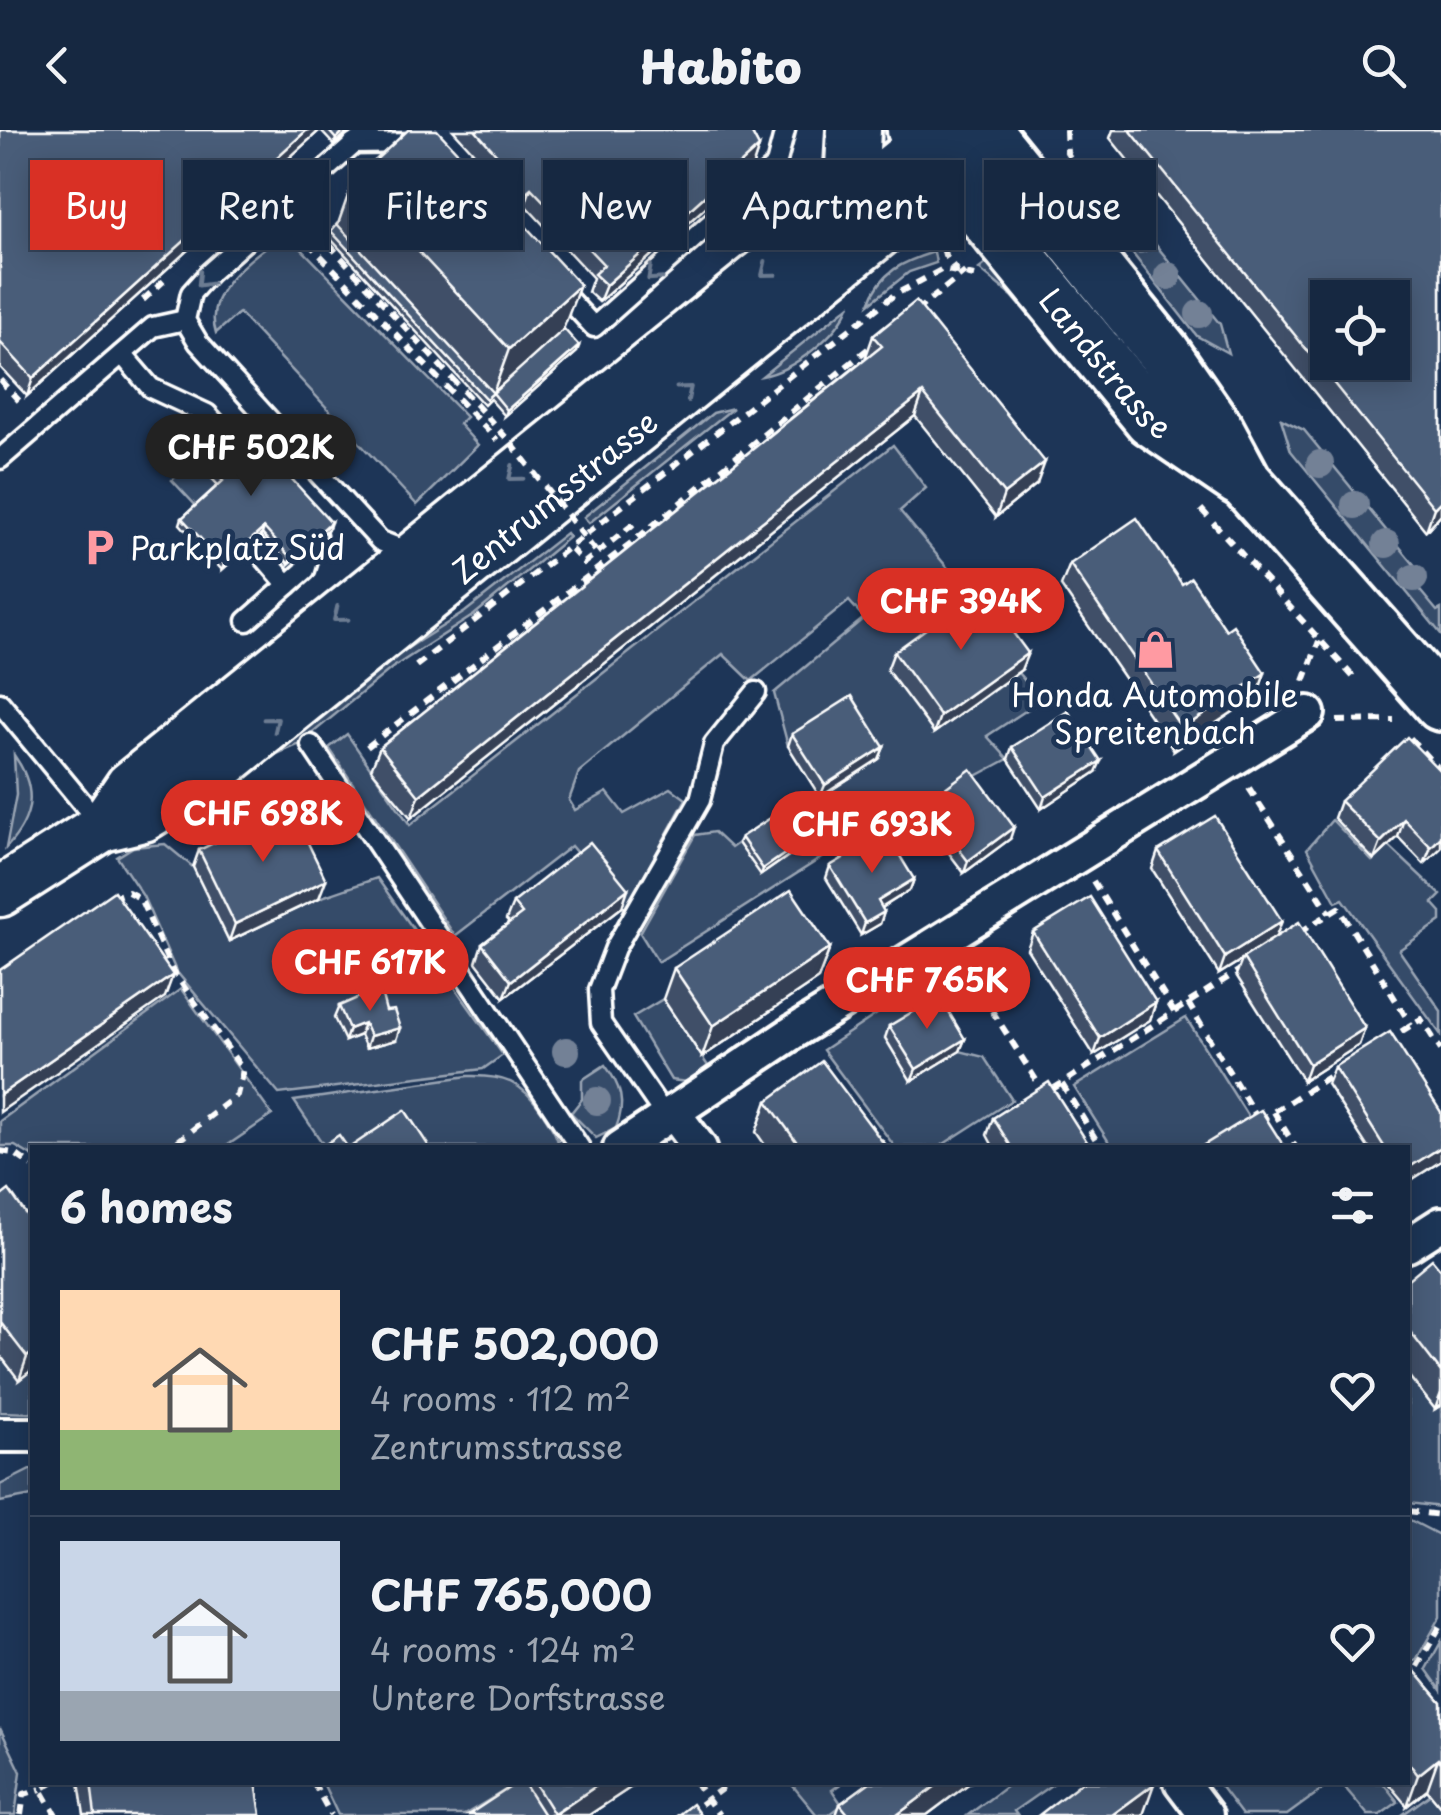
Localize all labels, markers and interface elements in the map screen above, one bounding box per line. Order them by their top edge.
text: Habito [639,31,802,99]
icon: back [30,38,85,93]
icon: search [1356,38,1411,93]
chip: Buy [30,160,163,250]
chip: Rent [183,160,329,250]
chip: Filters [349,160,523,250]
chip: New [543,160,687,250]
chip: Apartment [707,160,964,250]
chip: House [984,160,1156,250]
one-way arrow [760,259,778,277]
one-way arrow [646,264,664,282]
one-way arrow [197,269,215,287]
street label: Landstrasse [1029,277,1181,450]
map controls [1310,280,1410,380]
button: locate [1310,280,1410,380]
one-way arrow [675,385,693,403]
street label: Zentrumsstrasse [440,398,667,594]
pin: CHF 502K [148,414,354,499]
text: CHF 502K [167,422,335,470]
one-way arrow [507,463,525,481]
place label: Parkplatz Süd [130,523,345,571]
parking icon: Parkplatz Süd [79,526,121,568]
pin: CHF 394K [858,568,1064,653]
text: CHF 394K [880,576,1042,624]
one-way arrow [332,604,350,622]
shop icon: Honda Automobile Spreitenbach [1134,628,1176,670]
place label: Honda Automobile Spreitenbach [1012,670,1298,755]
one-way arrow [262,717,280,735]
pin: CHF 698K [160,780,366,865]
text: CHF 698K [183,788,343,836]
pin: CHF 693K [769,791,975,876]
text: CHF 693K [792,799,952,847]
pin: CHF 617K [267,929,473,1014]
text: CHF 617K [294,937,446,985]
pin: CHF 765K [824,947,1030,1032]
text: CHF 765K [845,955,1009,1003]
text: 6 homes [60,1174,233,1237]
icon: filters [1325,1178,1380,1233]
text: CHF 502,000 [370,1311,659,1374]
icon: home [140,1330,260,1450]
icon: heart [1325,1363,1380,1418]
text: 4 rooms · 112 m² [370,1374,631,1422]
text: Zentrumsstrasse [370,1422,623,1470]
text: CHF 765,000 [370,1562,652,1625]
icon: home [140,1581,260,1701]
icon: heart [1325,1614,1380,1669]
text: 4 rooms · 124 m² [370,1625,636,1673]
text: Untere Dorfstrasse [370,1673,666,1721]

